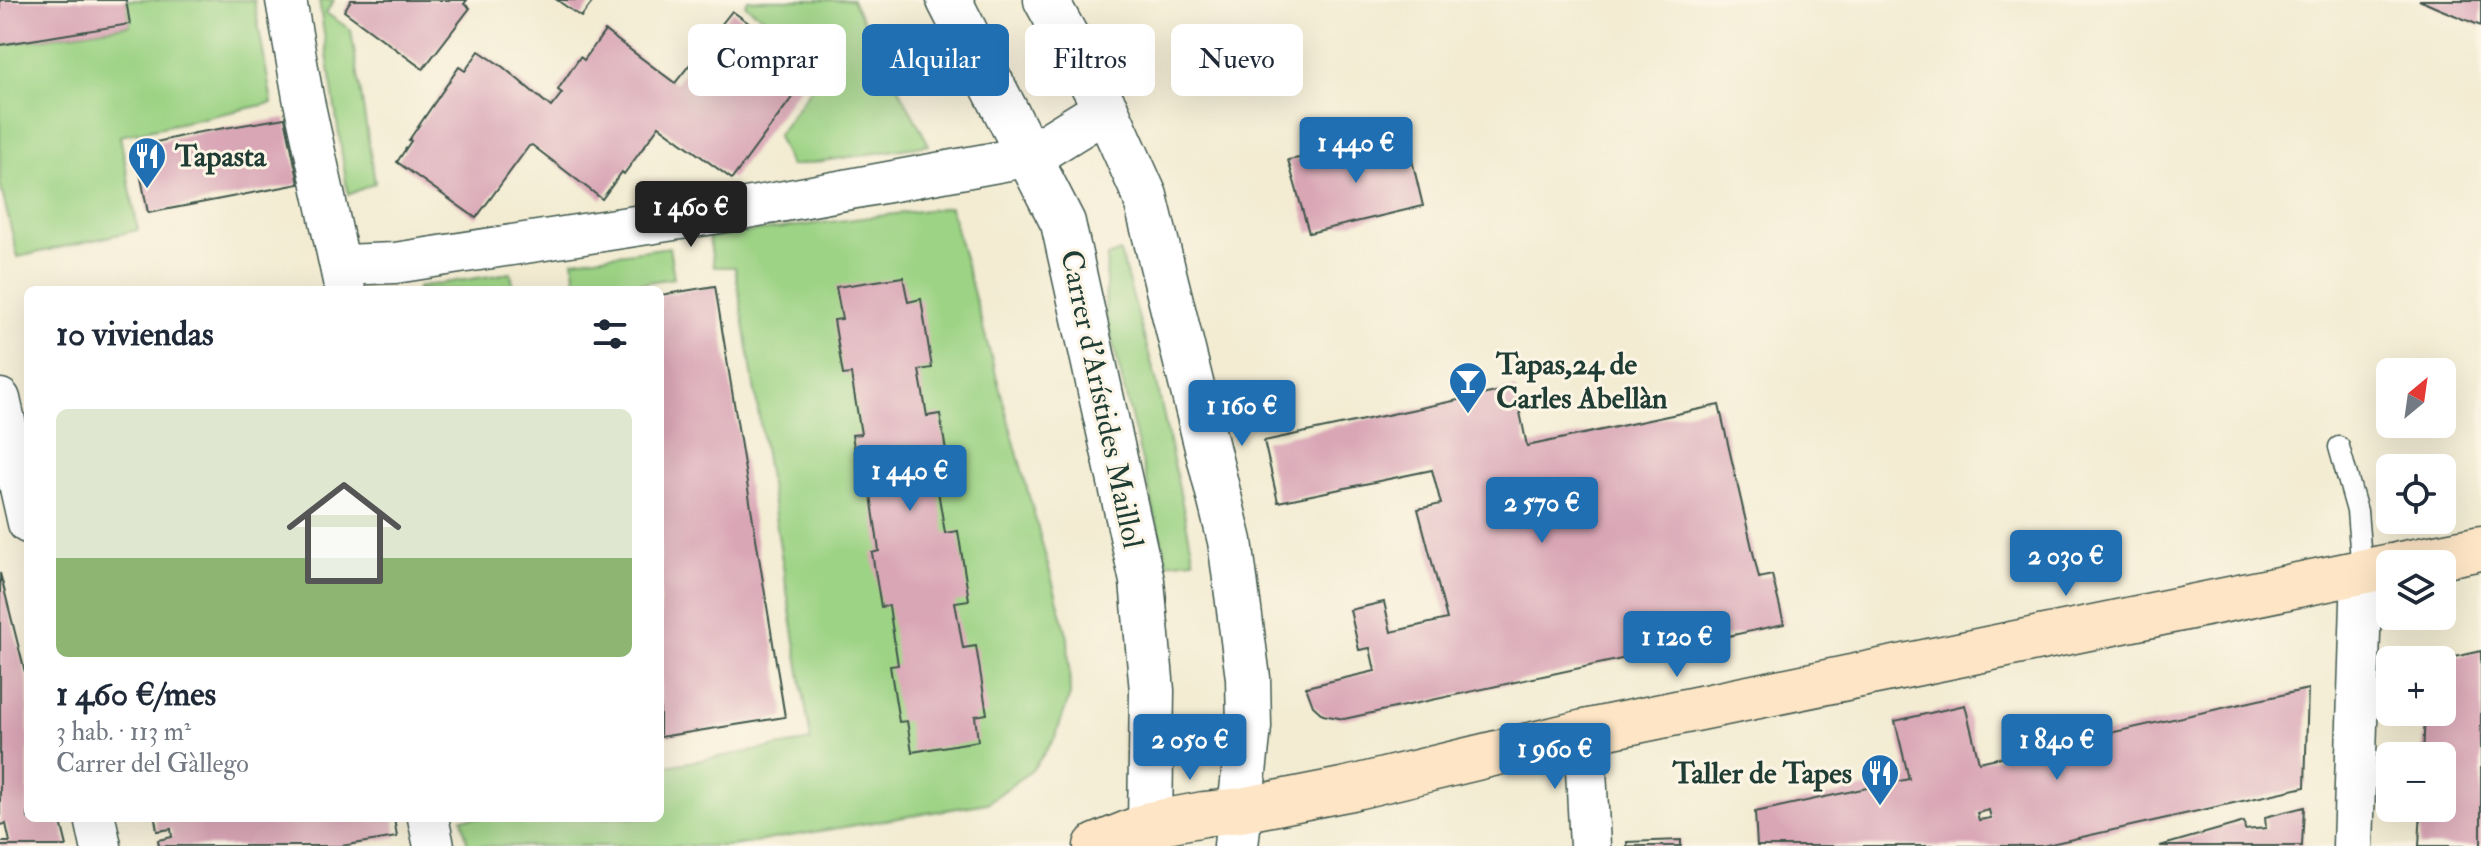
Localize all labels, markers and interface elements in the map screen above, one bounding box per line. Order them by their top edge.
chip: Comprar [688,24,846,96]
chip: Alquilar [862,24,1009,96]
chip: Filtros [1025,24,1155,96]
chip: Nuevo [1171,24,1303,96]
pin: 1 440 € [1282,117,1430,185]
text: 1 440 € [1318,127,1394,159]
restaurant icon: Tapasta [126,135,168,190]
place label: Tapasta [174,138,268,175]
pin: 1 460 € [617,181,765,249]
text: 1 460 € [653,191,729,223]
street label: Carrer d'Arístides Maillol [1052,246,1152,552]
icon: filters [588,312,632,356]
text: 10 viviendas [56,313,214,356]
place label: Tapas,24 de Carles Abellàn [1495,346,1668,417]
north arrow [2376,358,2456,438]
map controls [2376,358,2456,822]
bar icon: Tapas,24 de Carles Abellàn [1447,360,1489,415]
pin: 1 160 € [1168,380,1316,448]
text: 1 160 € [1206,390,1278,422]
pin: 1 440 € [836,445,984,513]
button: locate [2376,454,2456,534]
text: 1 440 € [872,455,948,487]
icon: home [272,461,416,605]
pin: 2 570 € [1468,477,1616,545]
text: 2 570 € [1504,487,1580,519]
pin: 2 030 € [1992,530,2140,598]
text: 2 030 € [2028,540,2104,572]
button: layers [2376,550,2456,630]
pin: 1 120 € [1603,611,1751,679]
text: 1 120 € [1641,621,1713,653]
button: + [2376,646,2456,726]
text: 1 460 €/mes [56,673,216,716]
pin: 2 050 € [1116,714,1264,782]
pin: 1 840 € [1983,714,2131,782]
text: 3 hab. · 113 m² [56,716,191,748]
pin: 1 960 € [1481,723,1629,791]
text: 2 050 € [1151,724,1229,756]
text: 1 840 € [2020,724,2095,756]
text: 1 960 € [1517,733,1593,765]
button: − [2376,742,2456,822]
text: Carrer del Gàllego [56,748,249,780]
restaurant icon: Taller de Tapes [1859,752,1901,807]
place label: Taller de Tapes [1672,755,1852,792]

